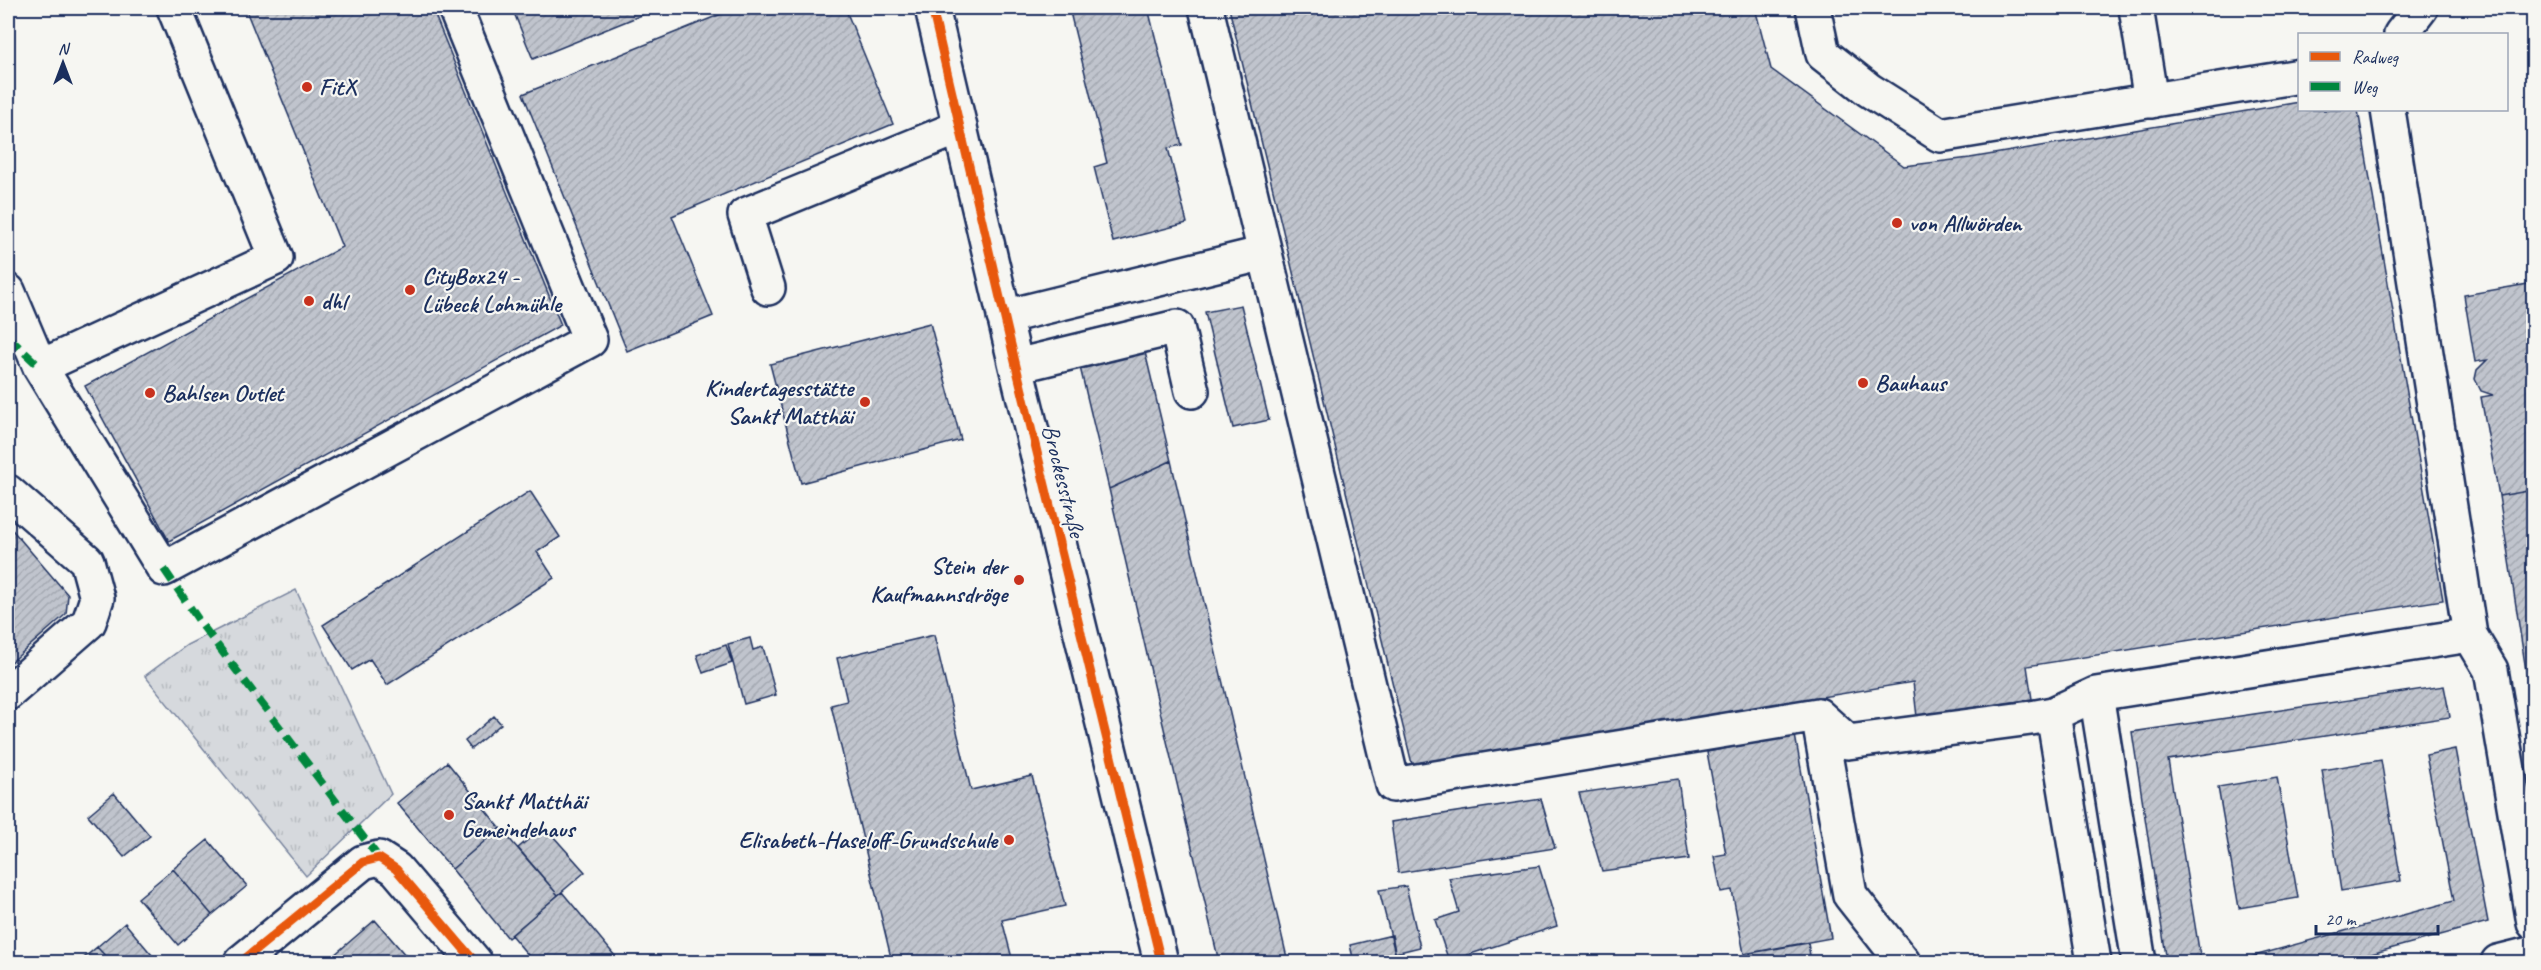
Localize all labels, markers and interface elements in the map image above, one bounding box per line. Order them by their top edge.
north arrow [33,33,93,93]
legend [2298,33,2508,111]
text: N [58,39,71,59]
text: Radweg [2352,46,2400,68]
place label: FitX [319,72,359,102]
text: Weg [2352,76,2379,98]
marker: FitX [300,80,314,94]
place label: von Allwörden [1909,208,2023,238]
marker: von Allwörden [1890,216,1904,230]
place label: CityBox24 - Lübeck Lohmühle [422,261,563,319]
marker: CityBox24 - Lübeck Lohmühle [403,283,417,297]
place label: dhl [321,286,351,316]
marker: dhl [302,294,316,308]
place label: Bauhaus [1875,368,1948,398]
place label: Kindertagesstätte Sankt Matthäi [705,373,856,431]
marker: Bauhaus [1856,376,1870,390]
place label: Bahlsen Outlet [162,378,286,408]
marker: Bahlsen Outlet [143,386,157,400]
marker: Kindertagesstätte Sankt Matthäi [858,395,872,409]
street label: Brockesstraße [1036,422,1093,542]
place label: Stein der Kaufmannsdröge [870,551,1009,609]
marker: Stein der Kaufmannsdröge [1012,573,1026,587]
place label: Sankt Matthäi Gemeindehaus [461,786,590,844]
marker: Sankt Matthäi Gemeindehaus [442,808,456,822]
place label: Elisabeth-Haseloff-Grundschule [738,825,999,855]
marker: Elisabeth-Haseloff-Grundschule [1002,833,1016,847]
scale bar [2316,898,2438,936]
text: 20 m [2325,908,2358,930]

